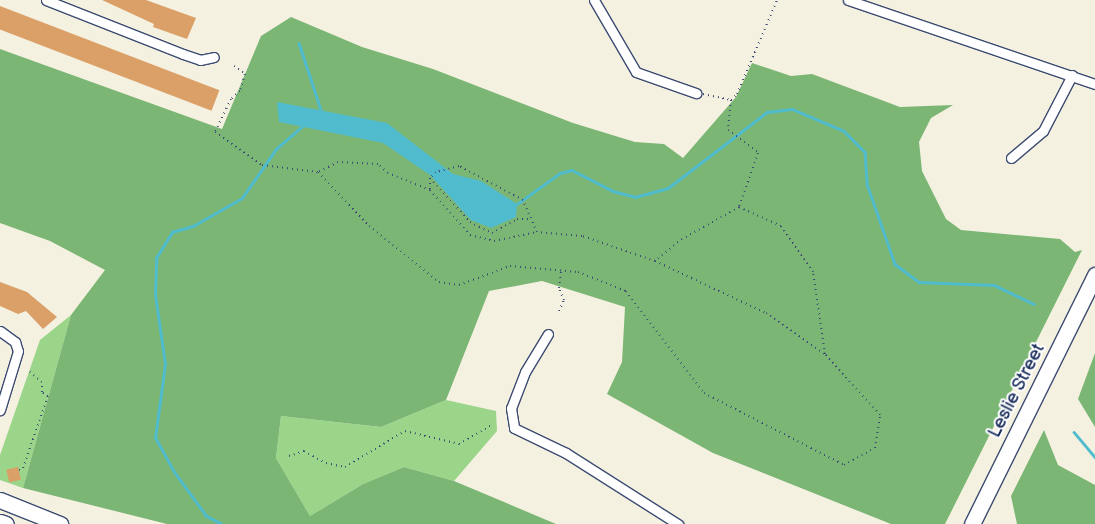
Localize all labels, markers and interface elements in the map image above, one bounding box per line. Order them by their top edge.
street label: Leslie Street [984,340,1050,442]

